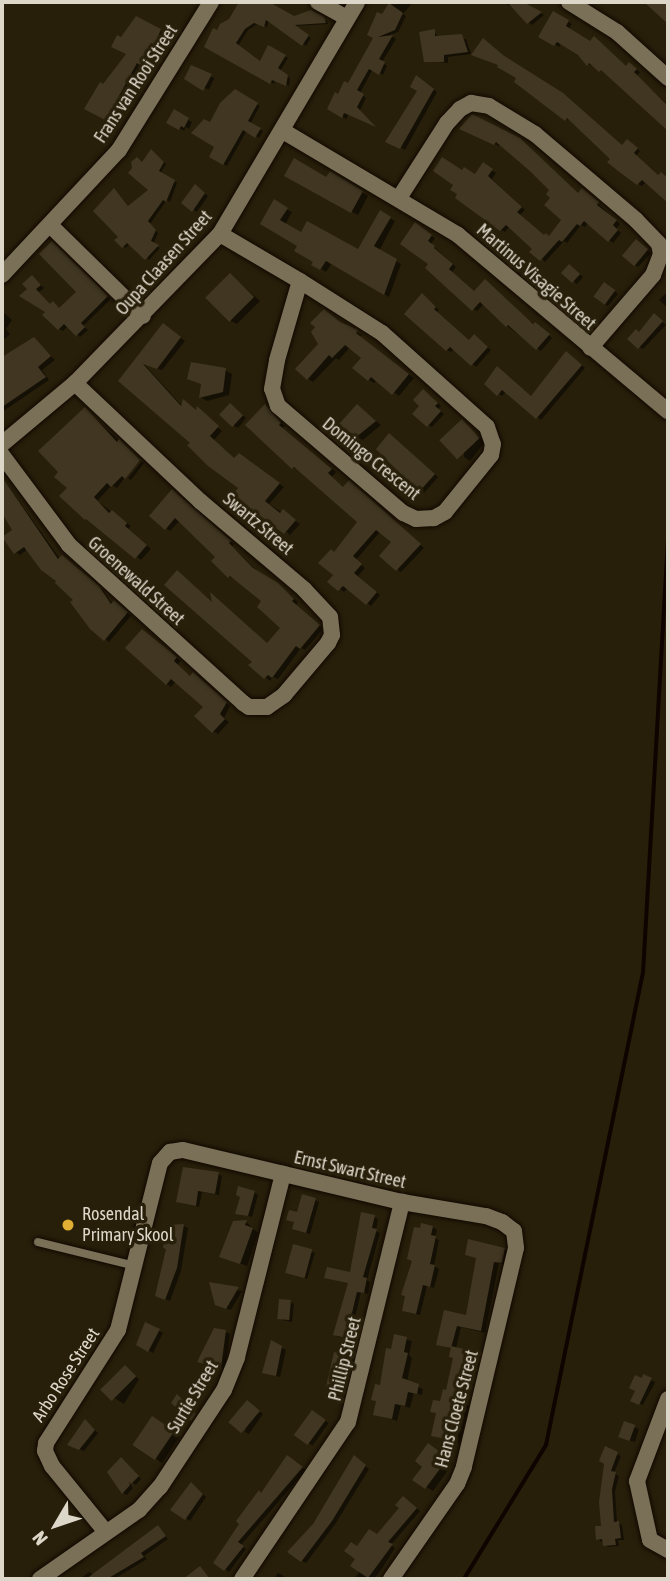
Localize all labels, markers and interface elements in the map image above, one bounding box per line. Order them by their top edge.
street label: Frans van Rooi Street [90,21,182,147]
street label: Oupa Claasen Street [111,206,217,320]
street label: Martinus Visagie Street [472,219,600,335]
street label: Domingo Crescent [318,413,424,505]
street label: Swartz Street [218,488,298,560]
street label: Groenewald Street [83,532,189,630]
street label: Ernst Swart Street [292,1147,408,1193]
place label: Rosendal Primary Skool [82,1204,174,1246]
marker: Rosendal Primary Skool [60,1217,76,1233]
street label: Phillip Street [324,1315,366,1403]
street label: Arbo Rose Street [28,1324,104,1426]
street label: Hans Cloete Street [431,1348,483,1470]
street label: Surtie Street [163,1357,223,1437]
north arrow [21,1490,91,1560]
text: N [28,1527,52,1549]

